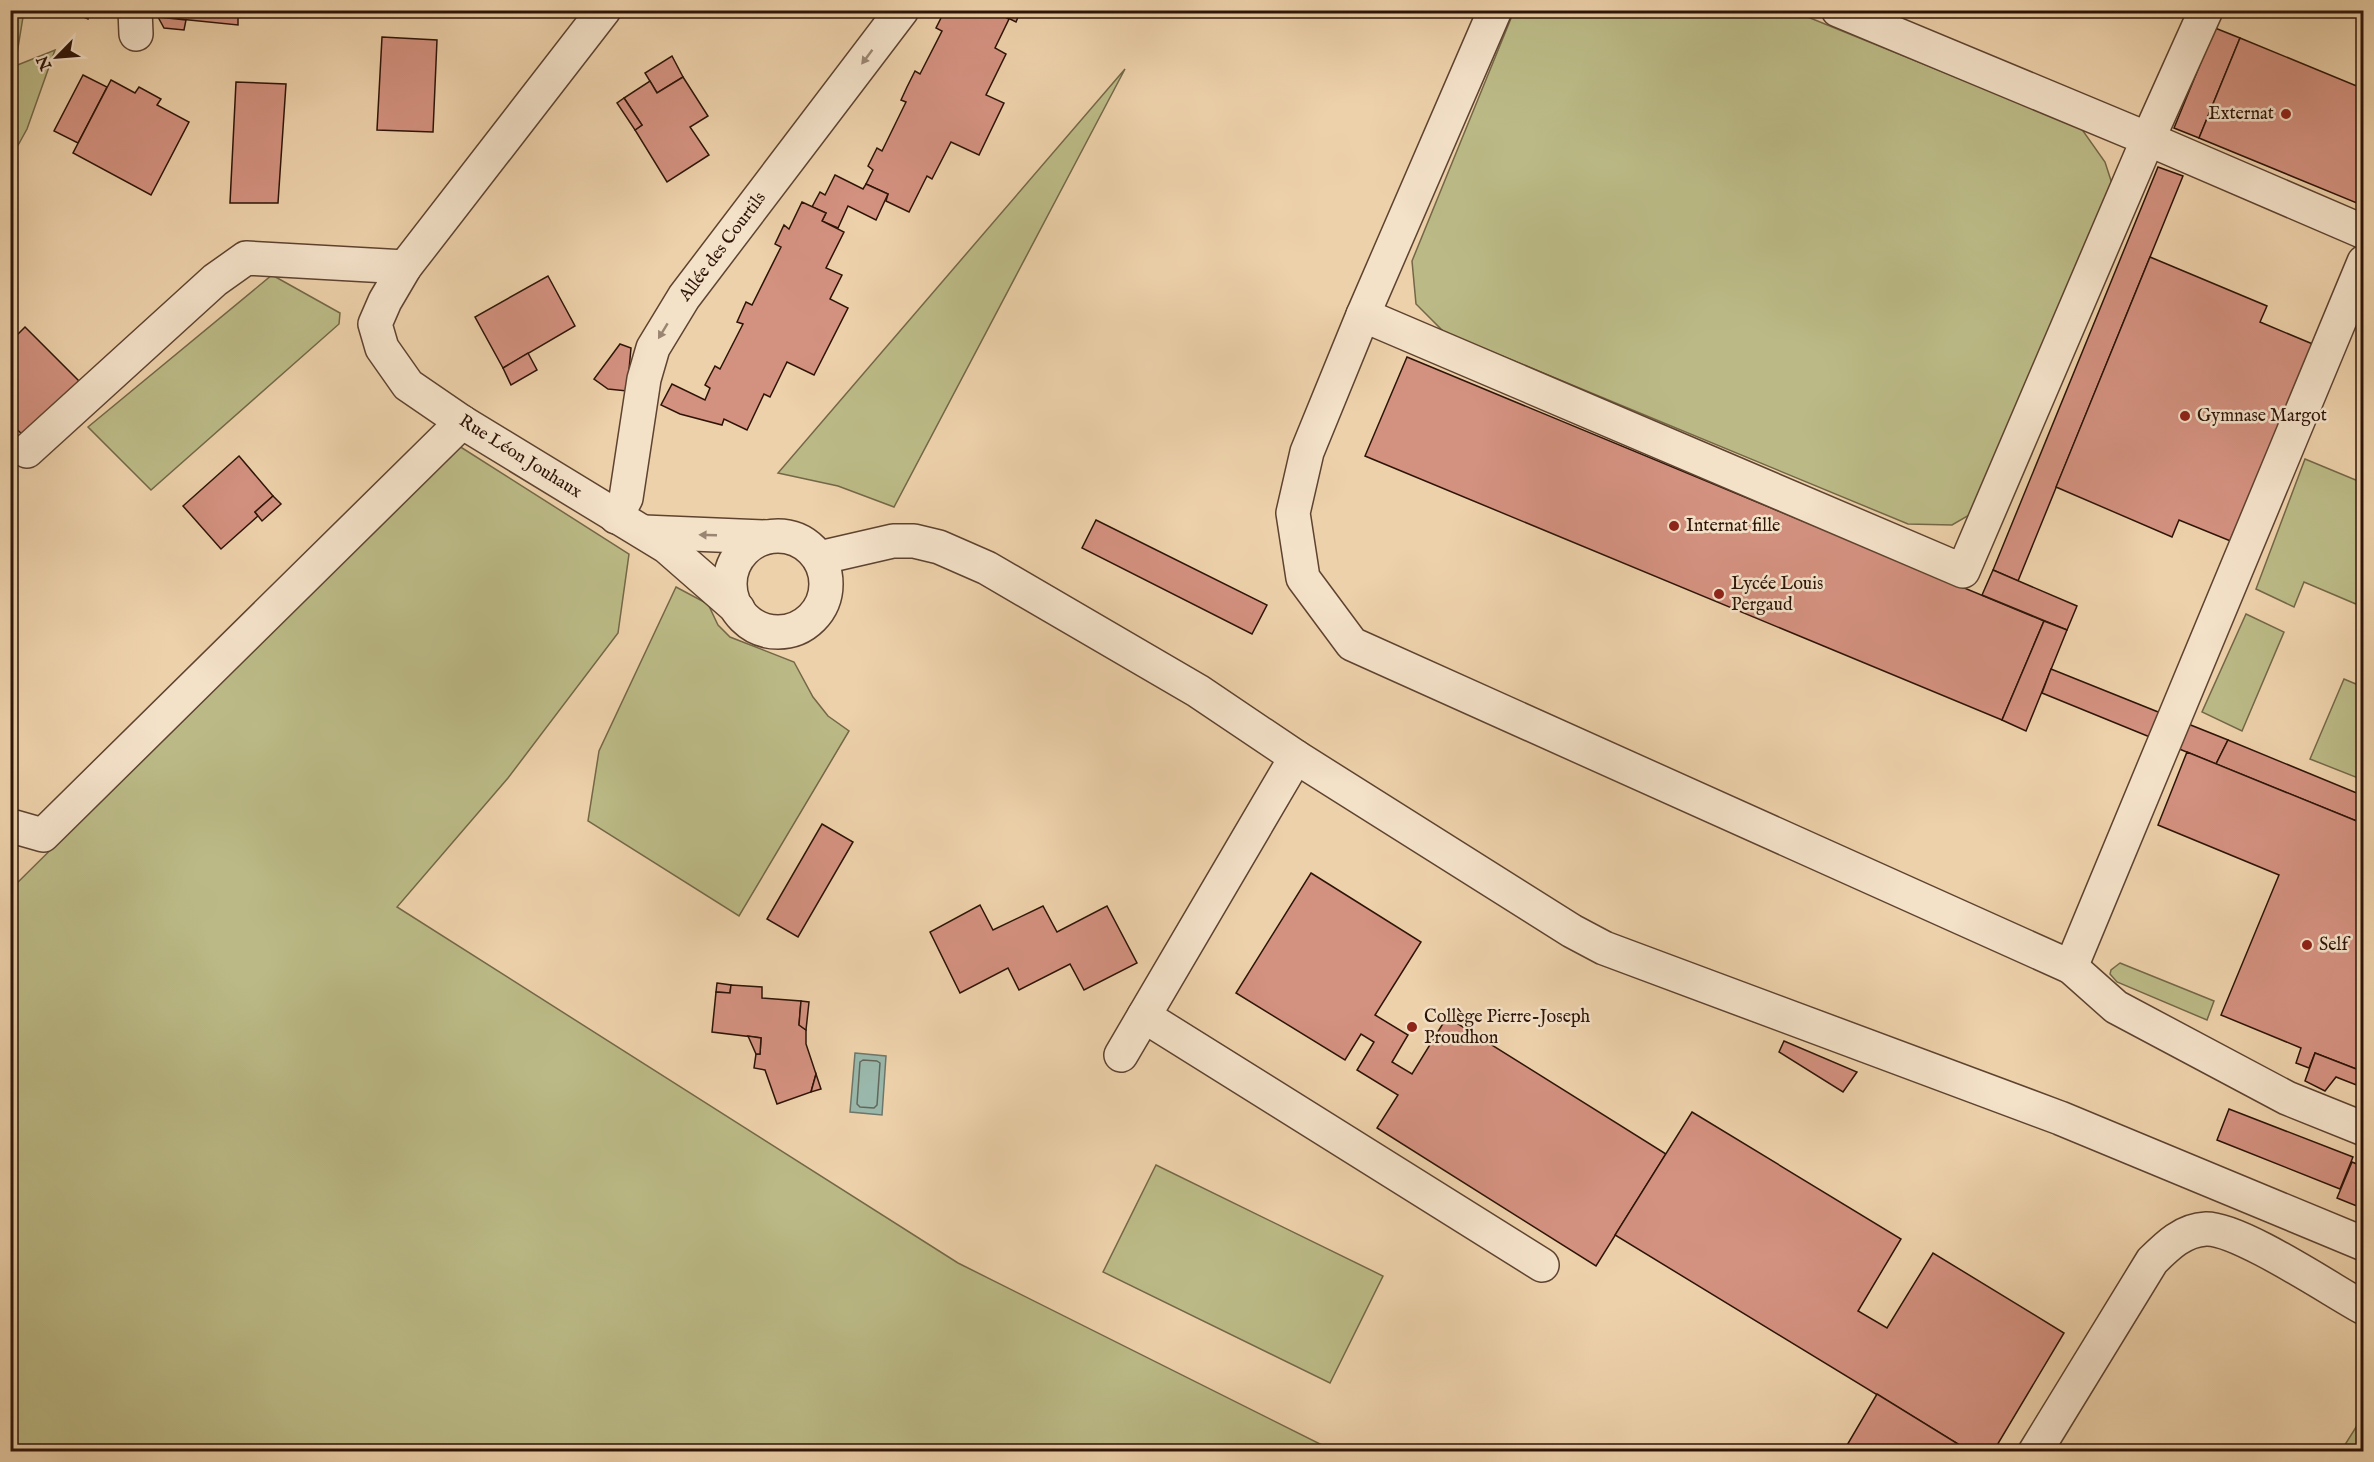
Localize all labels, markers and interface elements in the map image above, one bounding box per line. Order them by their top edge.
north arrow [27,27,87,87]
one-way arrow [861,49,873,65]
text: N [33,52,58,74]
place label: Externat [2208,103,2274,126]
marker: Externat [2279,107,2293,121]
street label: Allée des Courtils [674,188,772,307]
one-way arrow [658,323,669,339]
place label: Gymnase Margot [2197,405,2327,428]
marker: Gymnase Margot [2178,409,2192,423]
street label: Rue Léon Jouhaux [454,410,586,504]
place label: Internat fille [1686,515,1780,538]
marker: Internat fille [1667,519,1681,533]
one-way arrow [699,530,718,539]
place label: Lycée Louis Pergaud [1731,573,1823,617]
marker: Lycée Louis Pergaud [1712,587,1726,601]
place label: Self [2319,934,2351,957]
marker: Self [2300,938,2314,952]
place label: Collège Pierre-Joseph Proudhon [1424,1006,1591,1050]
marker: Collège Pierre-Joseph Proudhon [1405,1020,1419,1034]

